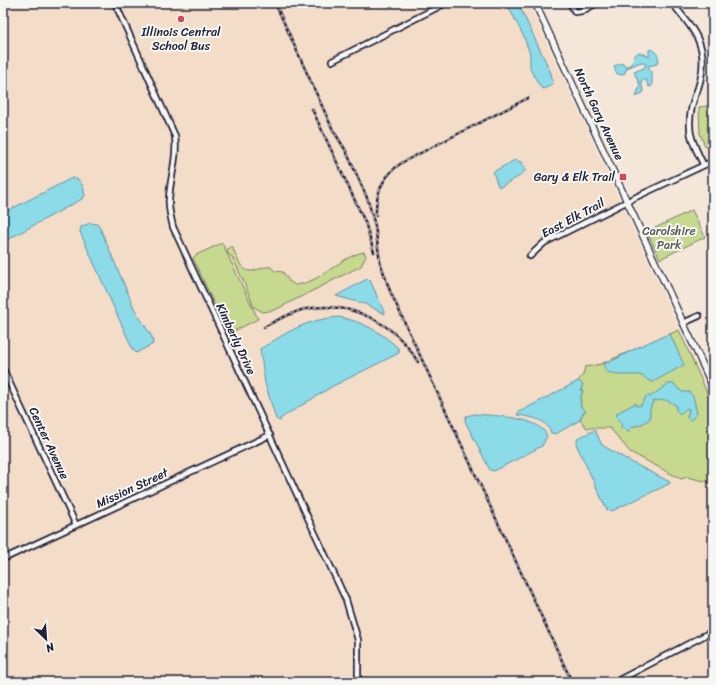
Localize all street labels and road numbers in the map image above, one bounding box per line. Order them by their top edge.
street label: North Gary Avenue [568,64,630,164]
street label: East Elk Trail [537,192,609,244]
street label: Kimberly Drive [210,299,262,379]
street label: Center Avenue [23,403,75,483]
street label: Mission Street [92,461,173,514]

